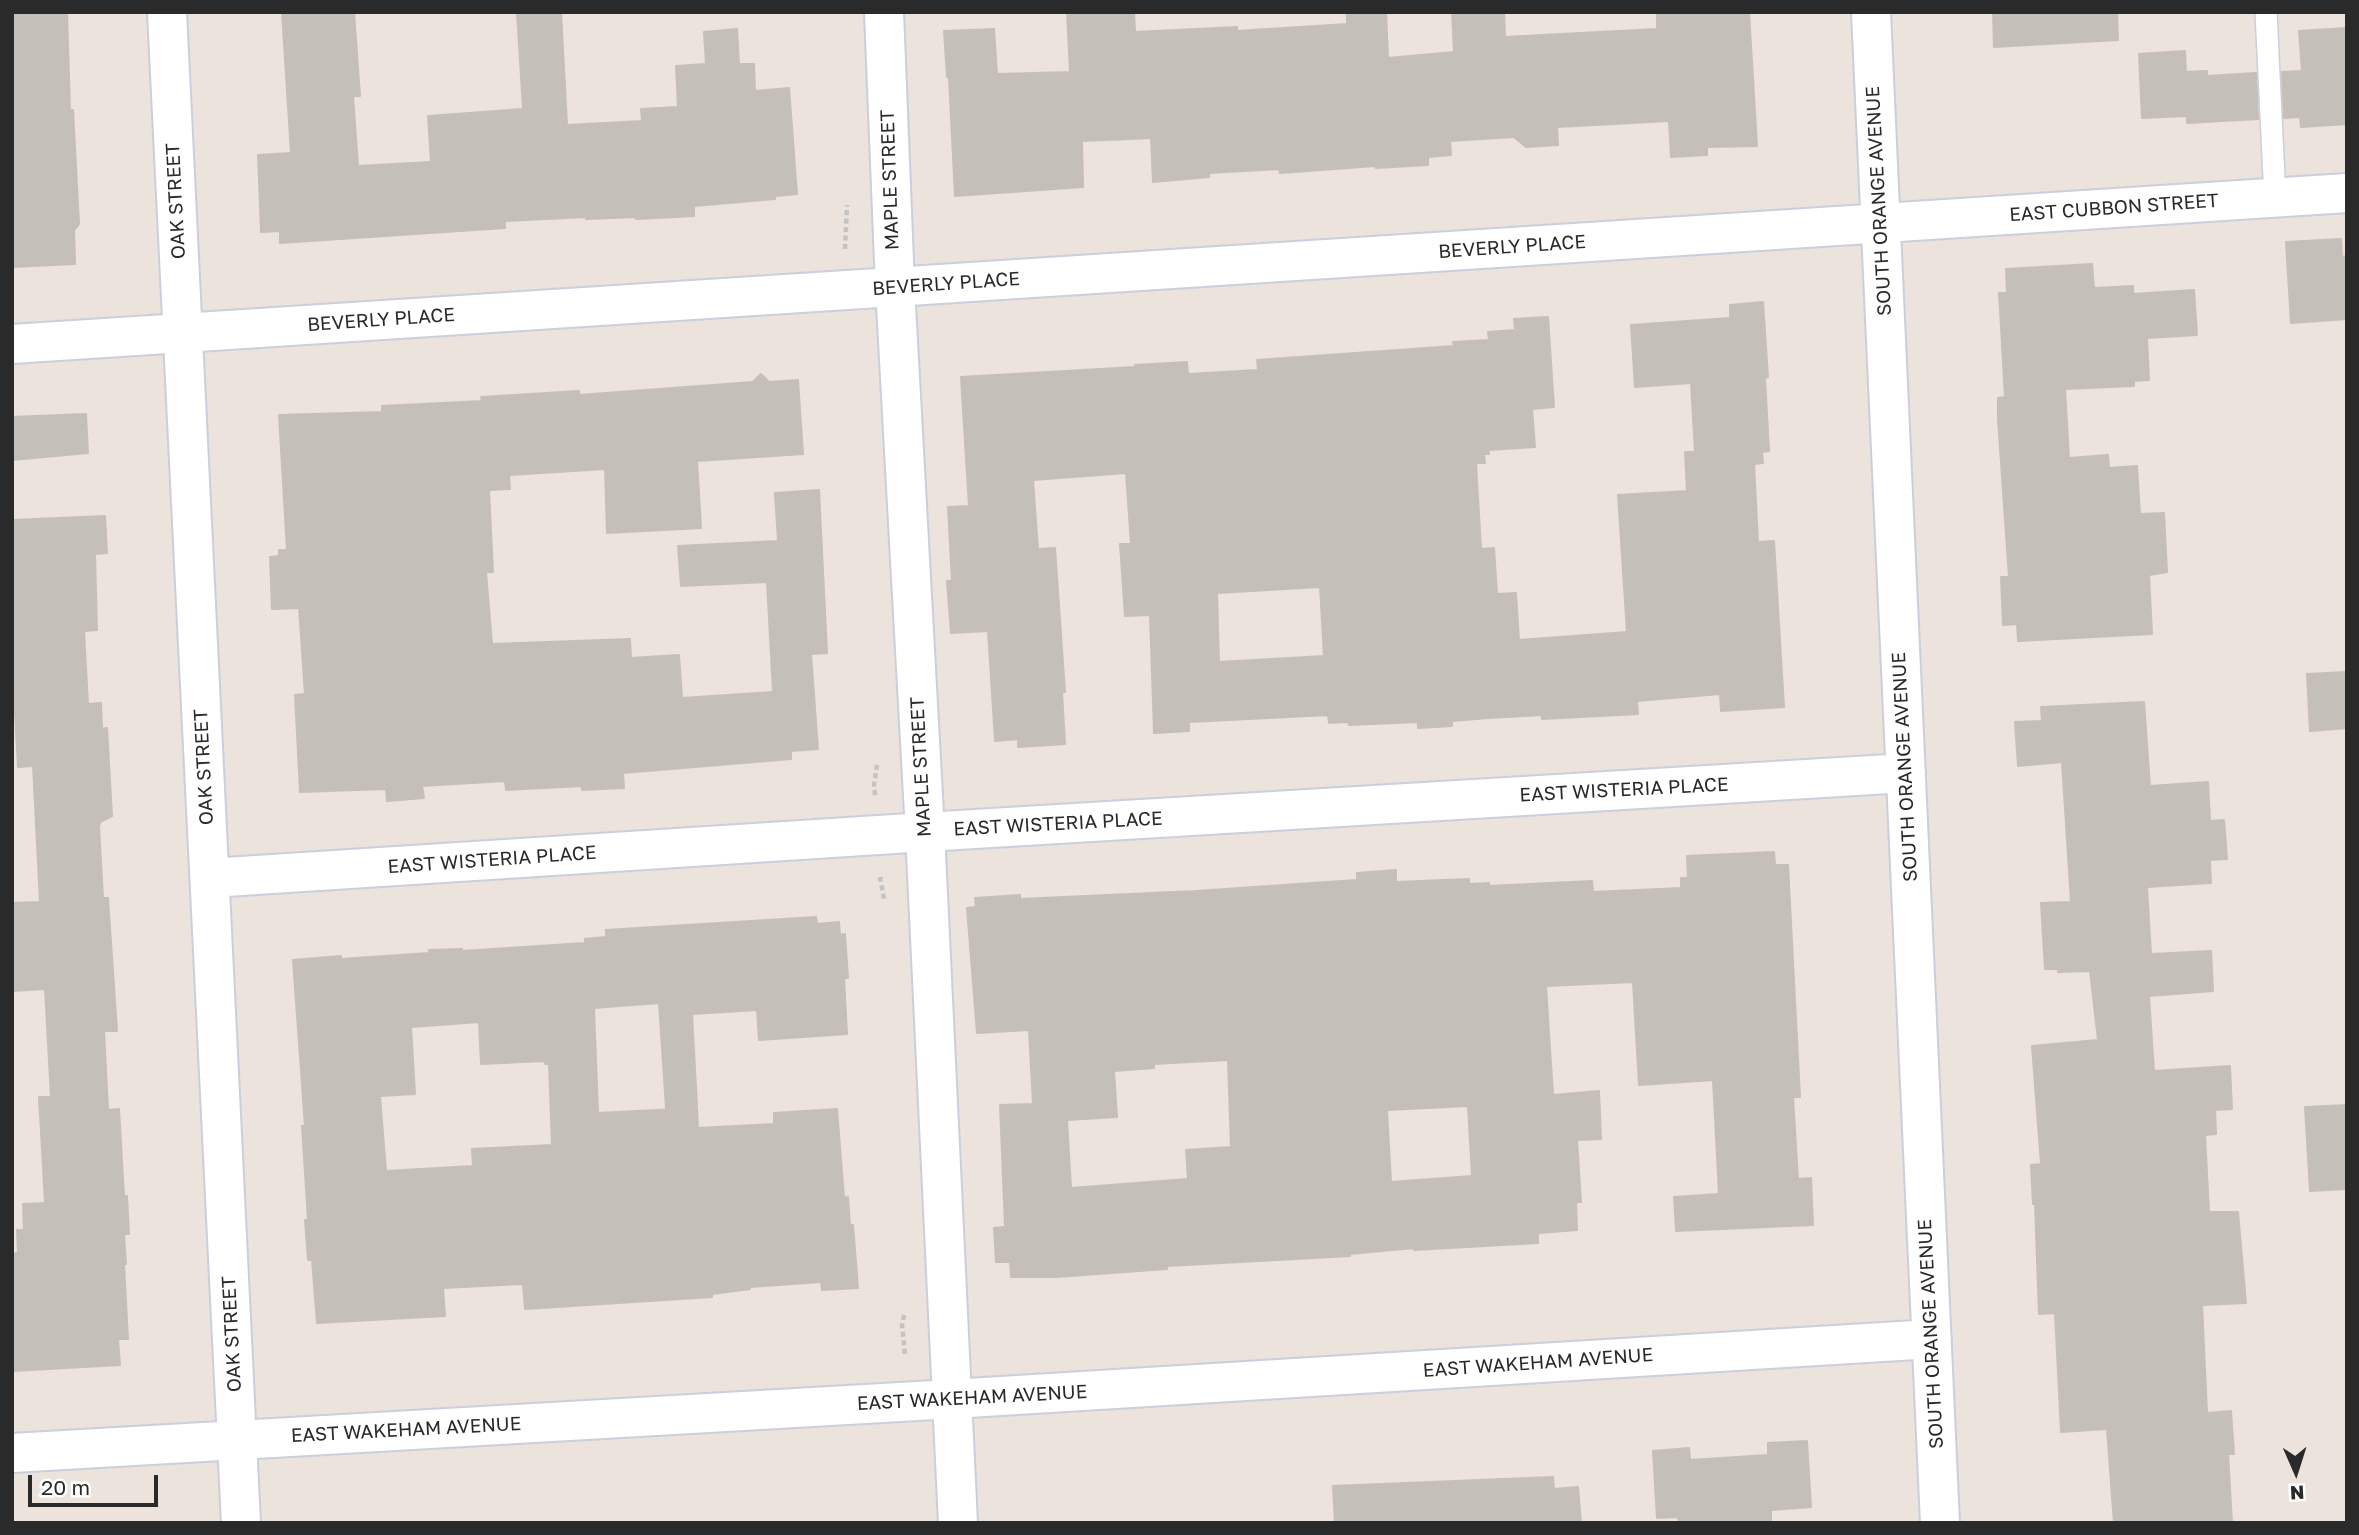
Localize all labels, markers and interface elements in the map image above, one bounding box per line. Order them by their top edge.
street label: SOUTH ORANGE AVENUE [1862,85,1896,317]
street label: MAPLE STREET [876,109,904,251]
street label: OAK STREET [162,142,190,260]
street label: EAST CUBBON STREET [2009,189,2219,227]
street label: BEVERLY PLACE [1437,230,1587,264]
street label: BEVERLY PLACE [871,267,1021,301]
street label: BEVERLY PLACE [306,303,456,337]
street label: SOUTH ORANGE AVENUE [1888,651,1922,883]
street label: MAPLE STREET [906,696,936,838]
street label: OAK STREET [190,708,218,826]
street label: EAST WISTERIA PLACE [1519,773,1729,807]
street label: EAST WISTERIA PLACE [953,807,1163,841]
street label: EAST WISTERIA PLACE [387,841,597,879]
street label: SOUTH ORANGE AVENUE [1914,1218,1948,1450]
street label: OAK STREET [218,1275,246,1393]
street label: EAST WAKEHAM AVENUE [1422,1344,1654,1382]
street label: EAST WAKEHAM AVENUE [856,1381,1088,1415]
street label: EAST WAKEHAM AVENUE [290,1413,522,1447]
north arrow [2261,1437,2331,1507]
scale bar [32,1462,161,1506]
text: 20 m [41,1474,90,1500]
text: N [2289,1482,2305,1505]

